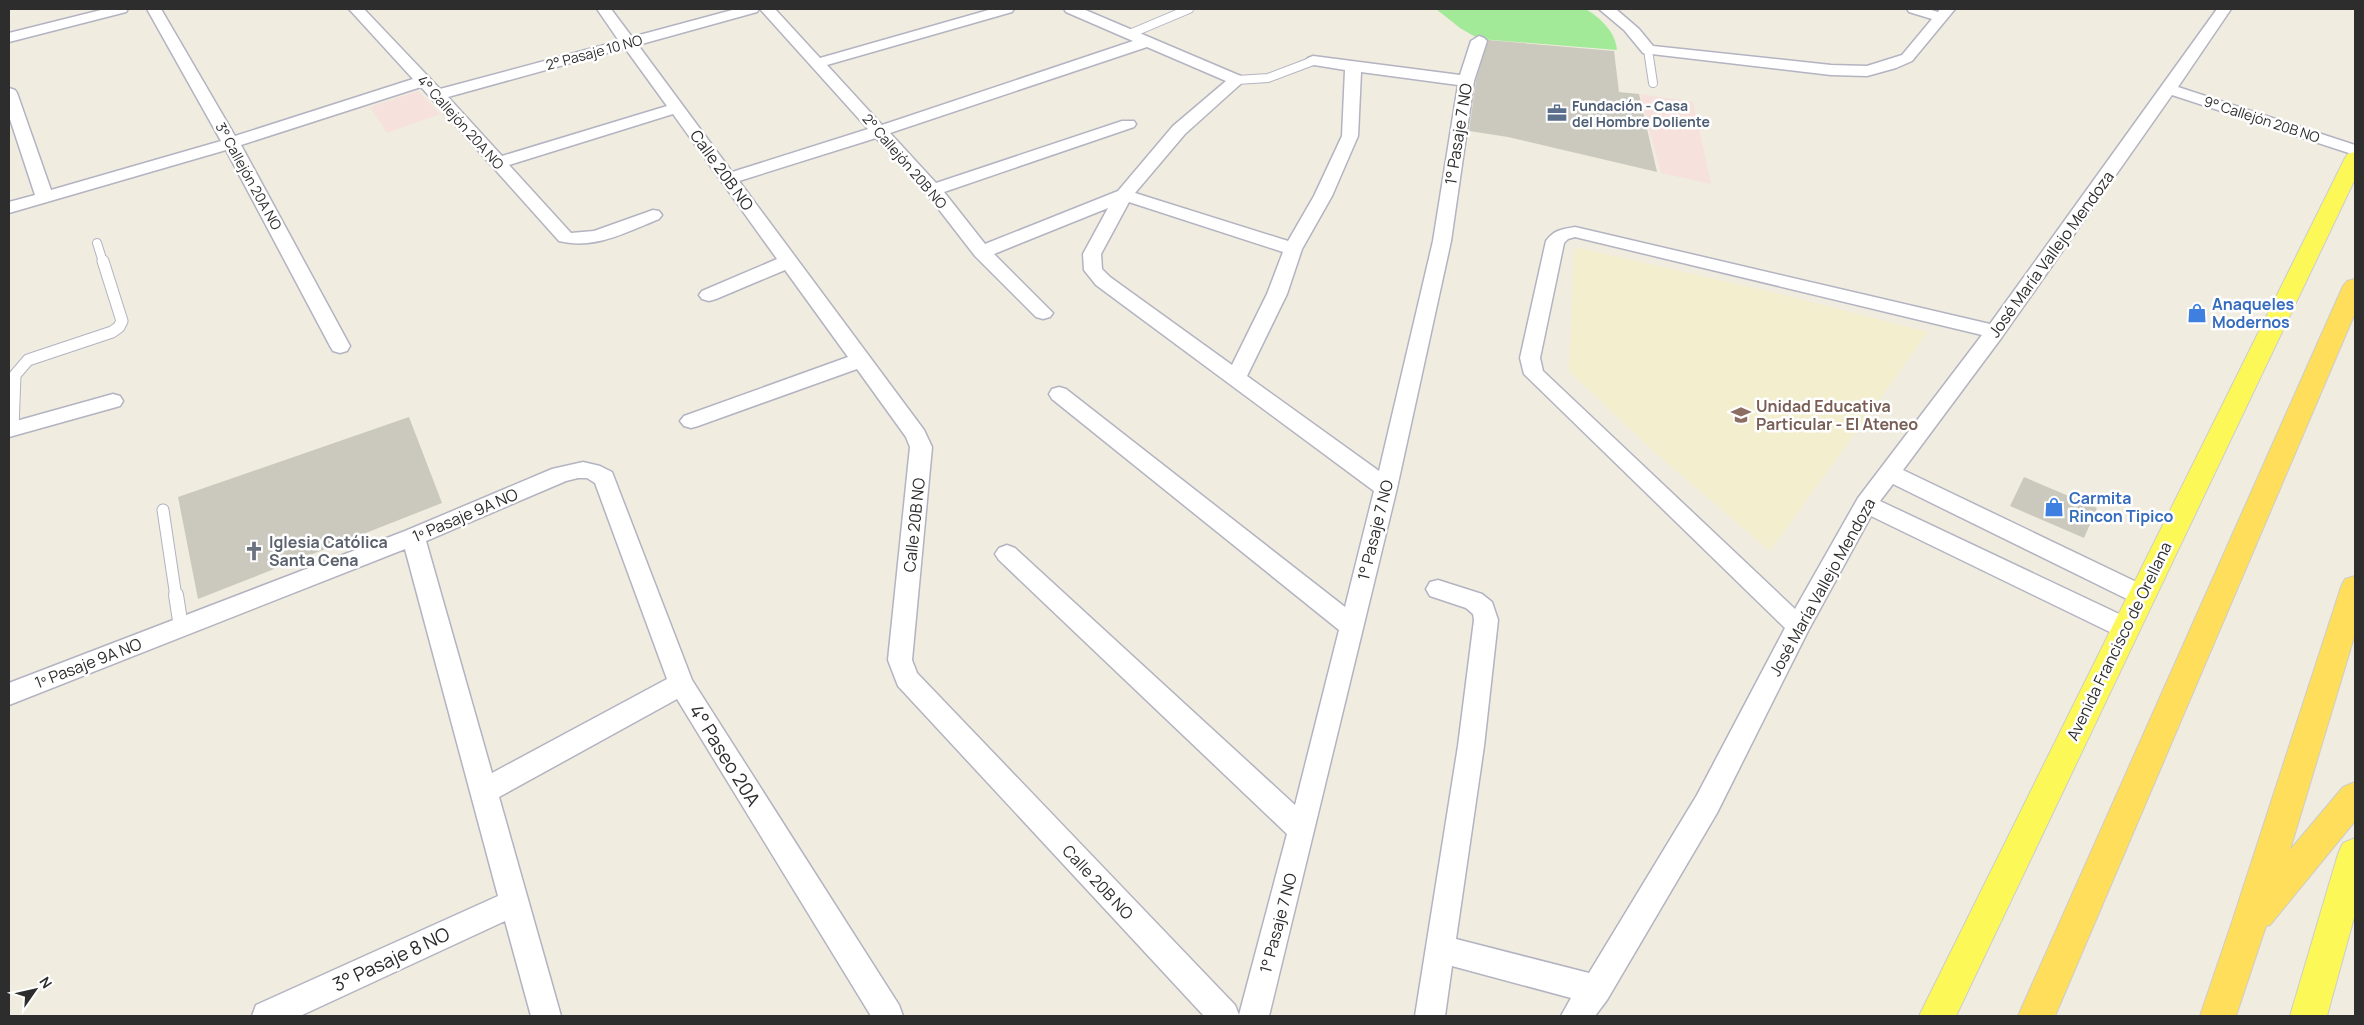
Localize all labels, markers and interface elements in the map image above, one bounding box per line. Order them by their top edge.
street label: 2° Pasaje 10 NO [544,30,644,74]
street label: 4° Callejón 20A NO [414,71,508,173]
street label: 1° Pasaje 7 NO [1439,81,1477,186]
street label: 9° Callejón 20B NO [2202,91,2322,147]
place label: Fundación - Casa del Hombre Doliente [1572,96,1710,131]
office icon: Fundación - Casa del Hombre Doliente [1546,102,1568,124]
street label: 2° Callejón 20B NO [858,109,952,213]
street label: 3° Callejón 20A NO [212,119,286,233]
street label: Calle 20B NO [685,125,759,215]
street label: José María Vallejo Mendoza [1983,166,2119,342]
place label: Anaqueles Modernos [2212,293,2295,333]
shop icon: Anaqueles Modernos [2186,302,2208,324]
place label: Unidad Educativa Particular - El Ateneo [1756,395,1918,435]
school or university icon: Unidad Educativa Particular - El Ateneo [1730,404,1752,426]
street label: Calle 20B NO [898,476,930,573]
street label: 1° Pasaje 7 NO [1352,477,1398,582]
street label: 1º Pasaje 9A NO [409,483,522,547]
place label: Carmita Rincon Tipico [2069,487,2173,527]
street label: José María Vallejo Mendoza [1764,494,1880,680]
shop icon: Carmita Rincon Tipico [2043,496,2065,518]
place label: Iglesia Católica Santa Cena [269,531,388,571]
street label: Avenida Francisco de Orellana [2061,538,2177,744]
church icon: Iglesia Católica Santa Cena [243,540,265,562]
street label: 1º Pasaje 9A NO [31,632,145,693]
street label: 4° Paseo 20A [683,699,767,811]
street label: Calle 20B NO [1058,840,1139,924]
street label: 1° Pasaje 7 NO [1254,870,1302,975]
street label: 3° Pasaje 8 NO [328,920,454,997]
north arrow [10,965,60,1015]
text: N [36,973,57,992]

